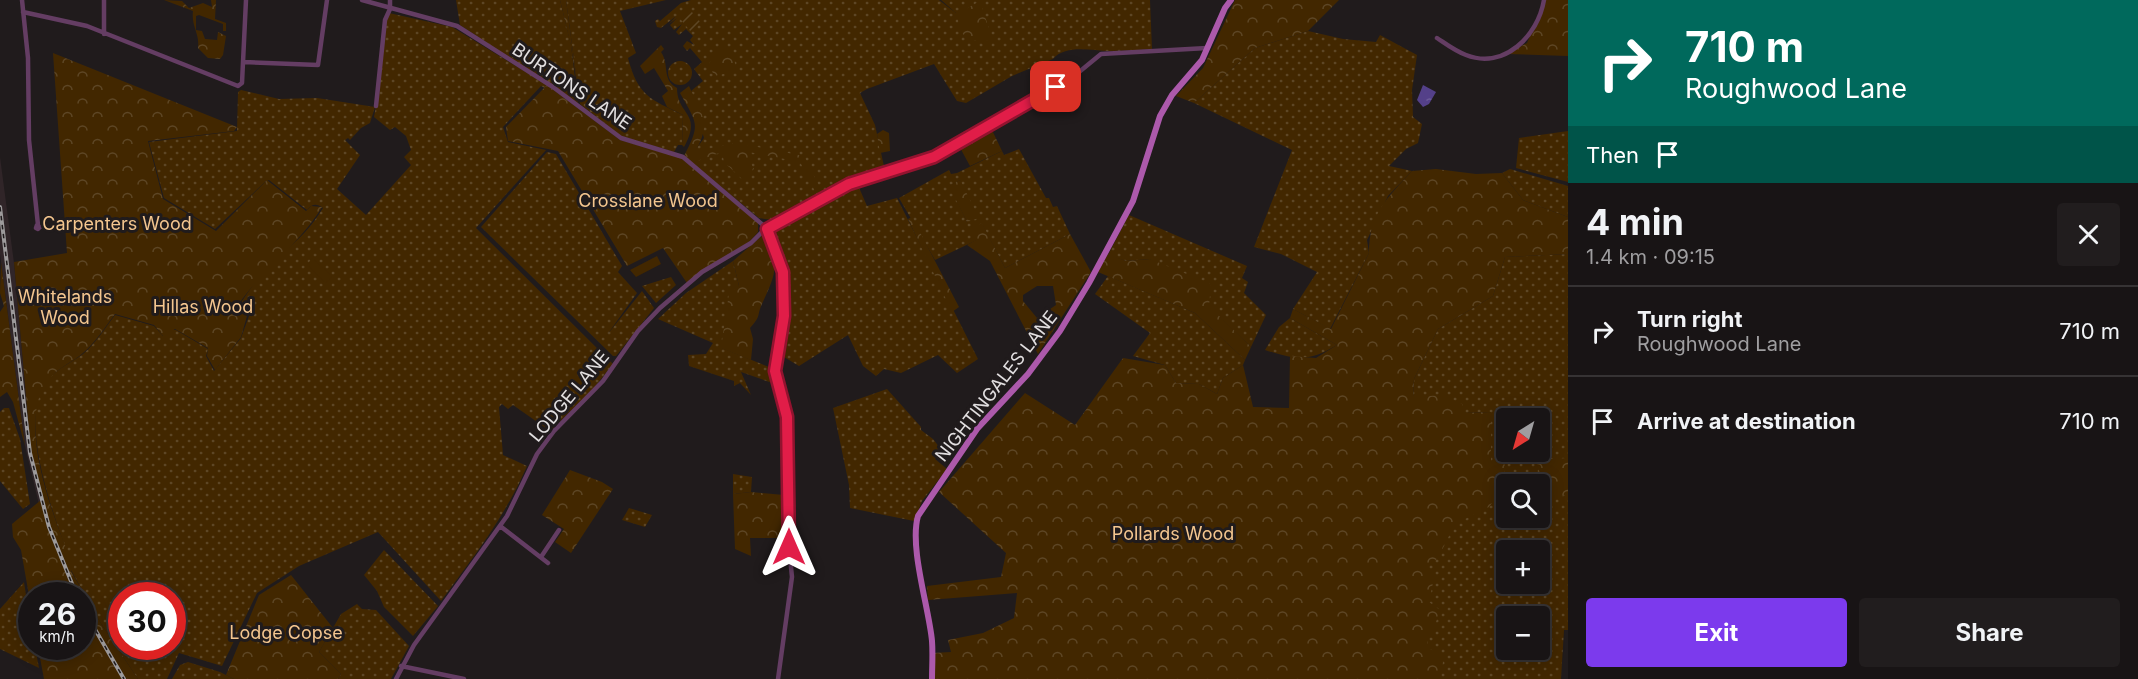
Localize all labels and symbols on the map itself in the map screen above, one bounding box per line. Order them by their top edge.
street label: BURTONS LANE [509,38,635,134]
pin [1030,61,1081,112]
park label: Crosslane Wood [578,190,718,211]
park label: Carpenters Wood [42,213,192,234]
park label: Whitelands Wood [18,286,112,328]
park label: Hillas Wood [153,296,253,317]
street label: NIGHTINGALES LANE [931,307,1061,465]
street label: LODGE LANE [525,346,613,446]
north arrow [1496,408,1550,462]
position arrow [757,515,821,579]
park label: Pollards Wood [1112,523,1234,544]
speed limit sign: 30 [108,582,186,660]
park label: Lodge Copse [229,622,343,643]

